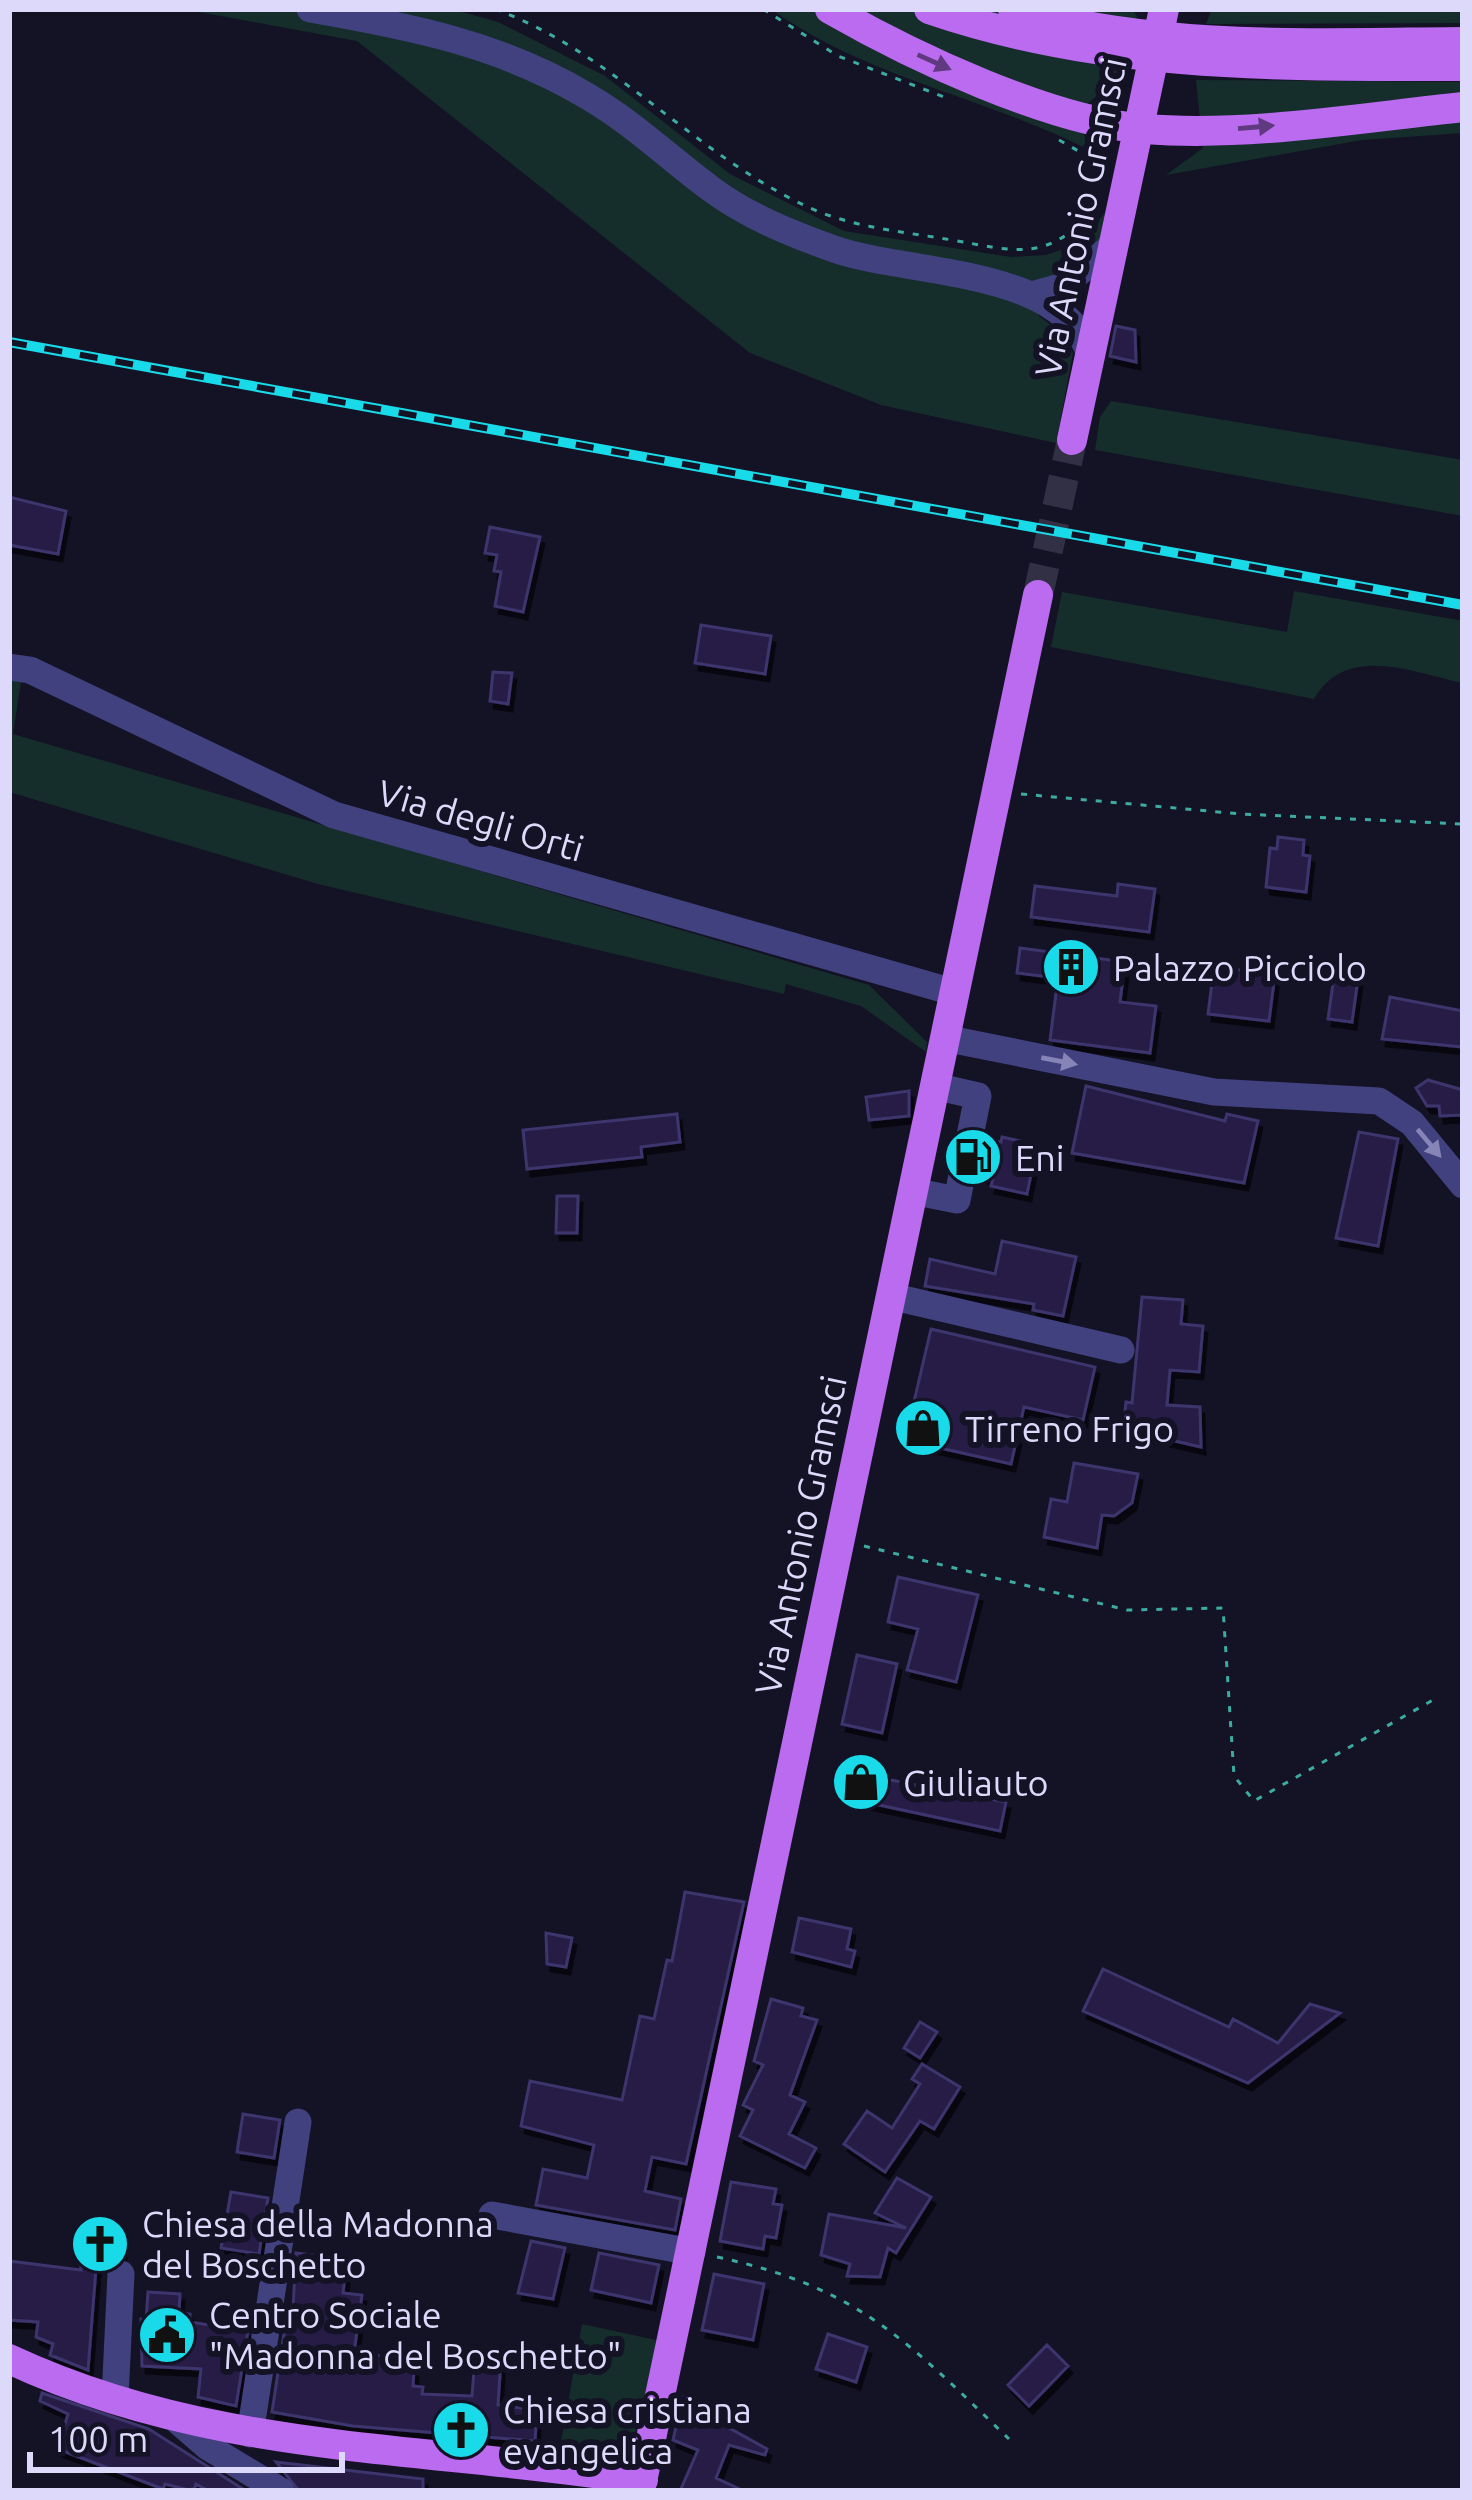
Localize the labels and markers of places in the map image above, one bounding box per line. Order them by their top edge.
building icon: Palazzo Picciolo [1040,936,1102,998]
place label: Palazzo Picciolo [1113,947,1367,988]
fuel station icon: Eni [942,1126,1004,1188]
place label: Eni [1015,1137,1065,1178]
shop icon: Tirreno Frigo [892,1397,954,1459]
place label: Tirreno Frigo [965,1408,1174,1449]
shop icon: Giuliauto [830,1751,892,1813]
place label: Giuliauto [903,1762,1049,1803]
place label: Chiesa della Madonna del Boschetto [142,2203,494,2285]
church icon: Chiesa della Madonna del Boschetto [69,2213,131,2275]
place label: Centro Sociale "Madonna del Boschetto" [209,2294,621,2376]
public building icon: Centro Sociale "Madonna del Boschetto" [136,2304,198,2366]
place label: Chiesa cristiana evangelica [503,2389,752,2471]
church icon: Chiesa cristiana evangelica [430,2399,492,2461]

